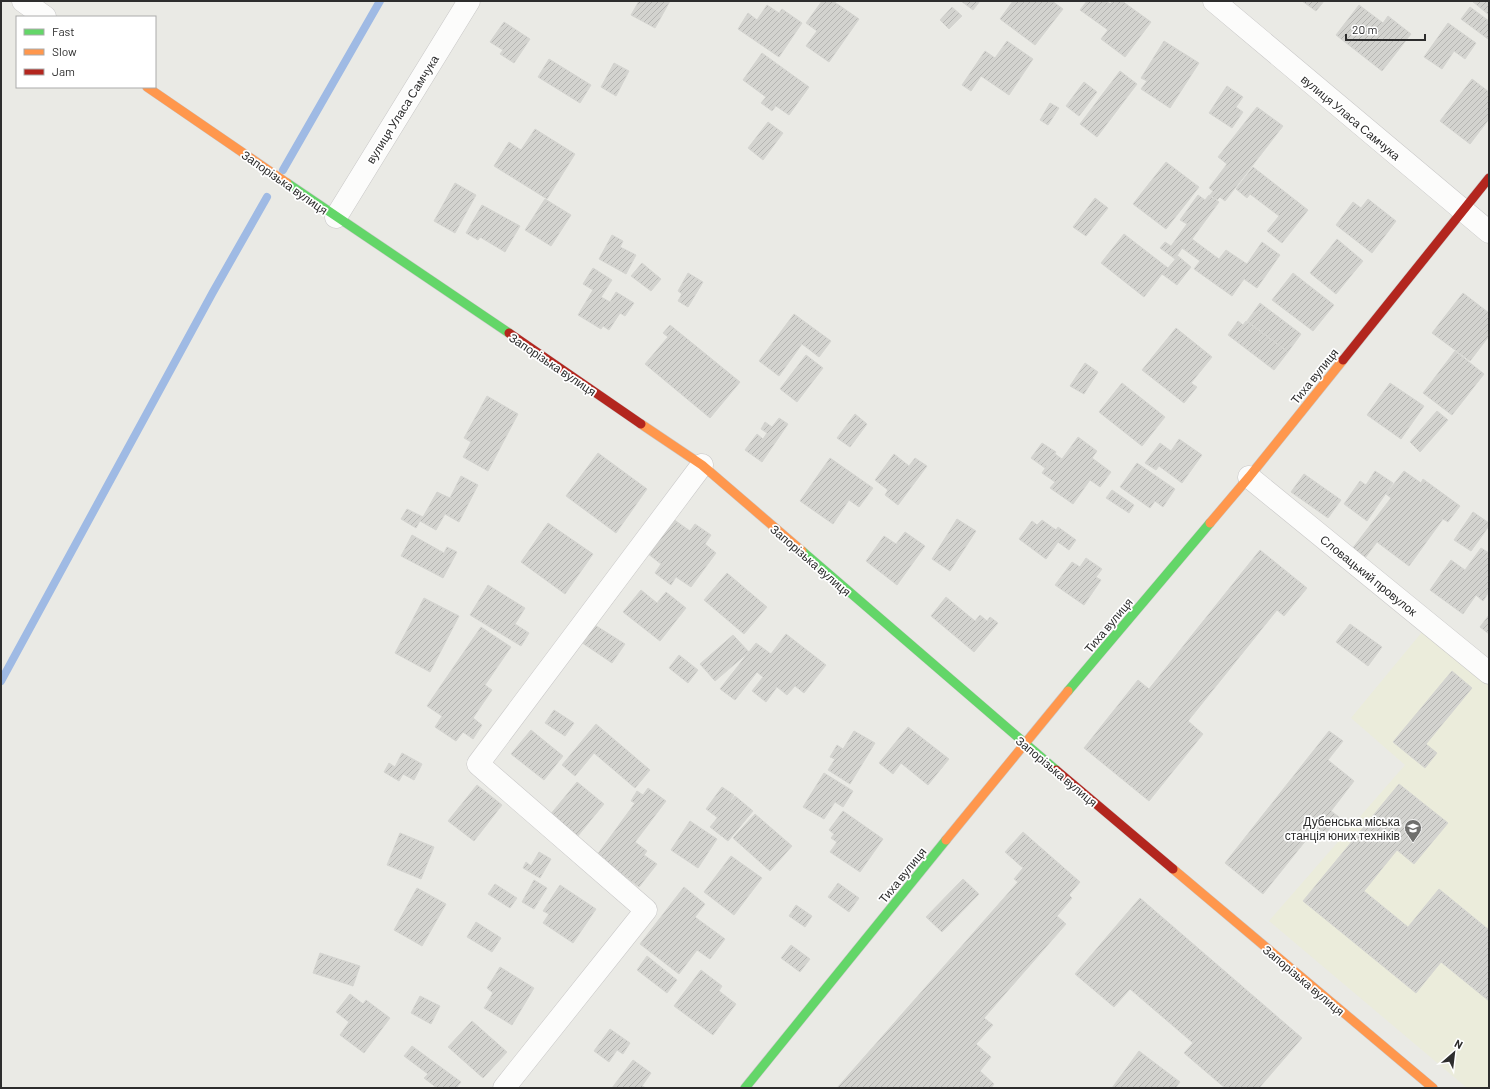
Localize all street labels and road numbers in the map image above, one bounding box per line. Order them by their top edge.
street label: вулиця Уласа Самчука [363,52,442,166]
street label: вулиця Уласа Самчука [1298,71,1404,164]
street label: Запорізька вулиця [239,147,331,218]
street label: Запорізька вулиця [506,330,599,399]
street label: Тиха вулиця [1287,345,1341,407]
street label: Запорізька вулиця [767,521,854,599]
street label: Словацький провулок [1317,532,1421,620]
street label: Тиха вулиця [1081,595,1136,656]
street label: Запорізька вулиця [1013,733,1100,810]
street label: Тиха вулиця [875,844,929,906]
street label: Запорізька вулиця [1260,942,1347,1019]

